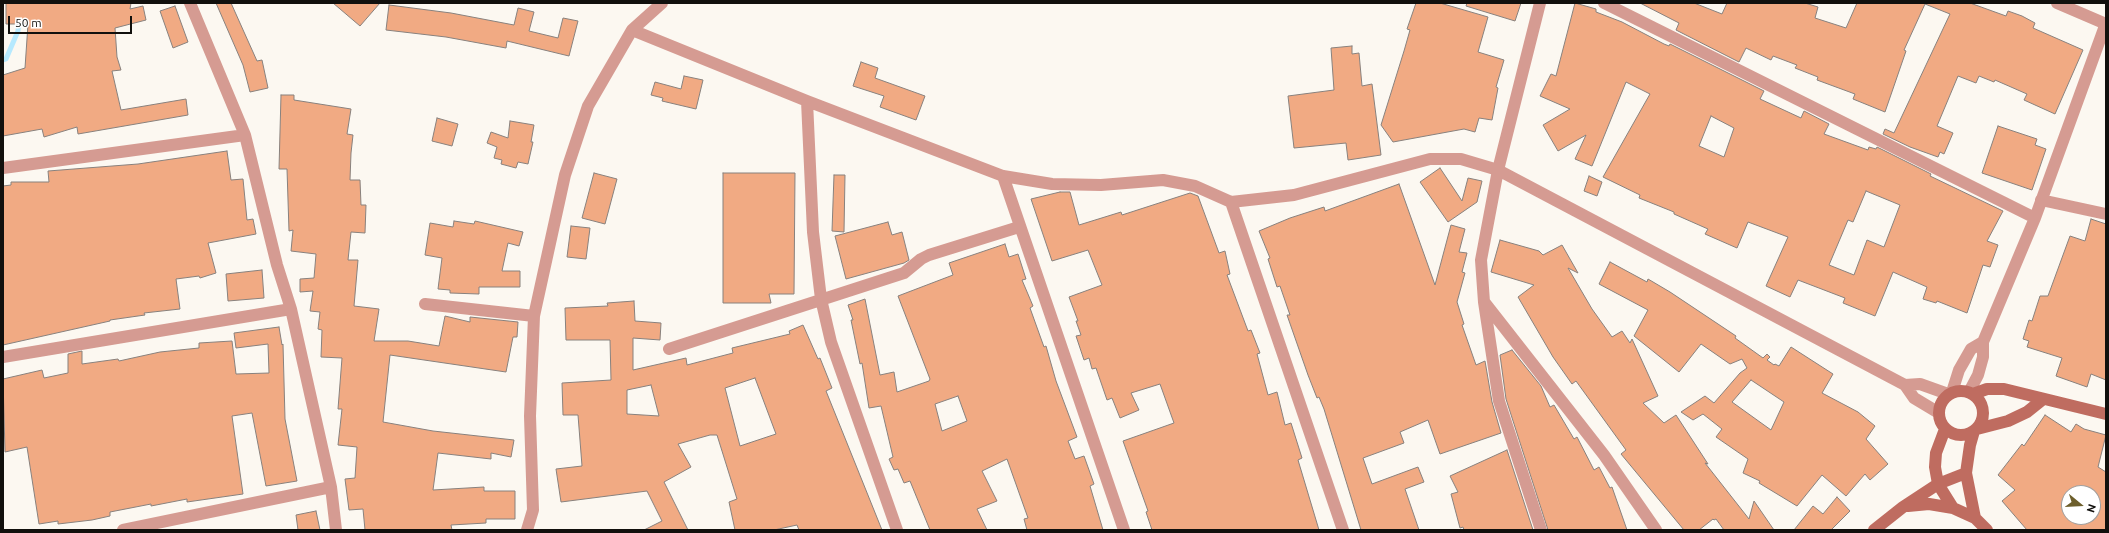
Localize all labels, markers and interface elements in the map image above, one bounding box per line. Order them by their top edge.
scale bar [10,8,134,34]
text: 50 m [15,16,42,29]
north arrow [2061,485,2101,525]
text: N [2084,503,2098,514]

